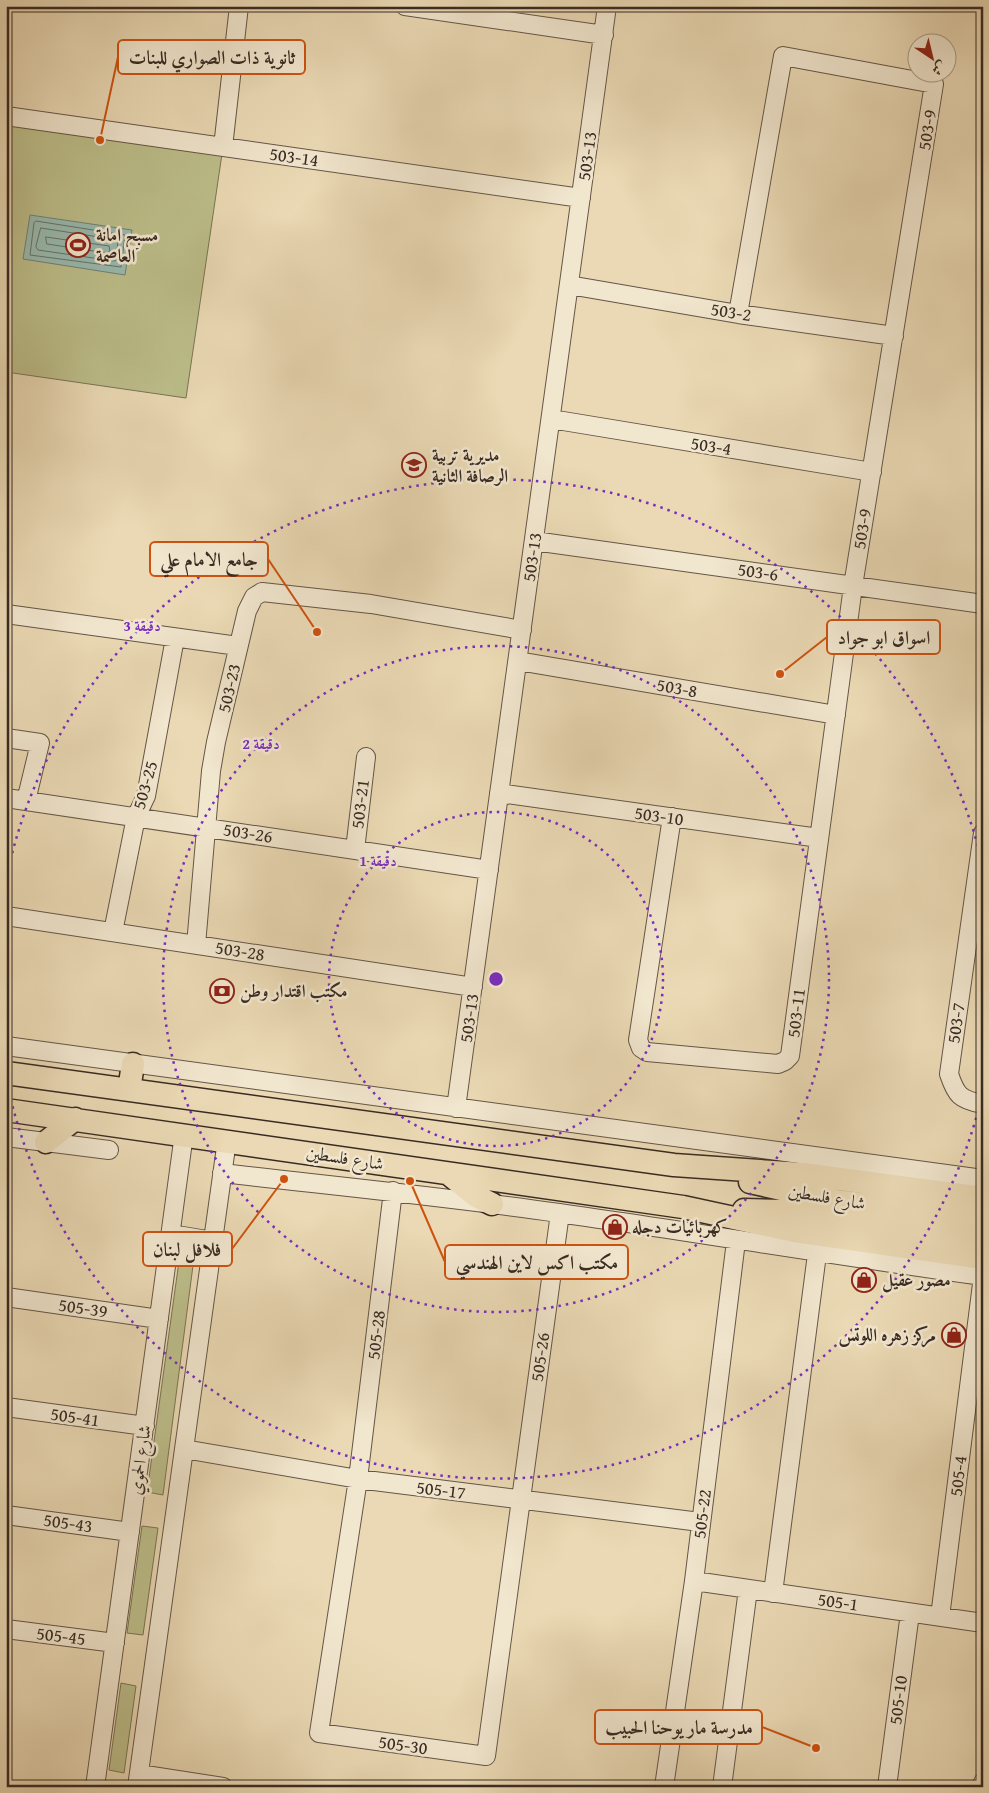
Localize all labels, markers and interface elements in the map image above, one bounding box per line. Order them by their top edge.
north arrow [906,32,956,82]
callout: ثانوية ذات الصواري للبنات [118,40,305,74]
text: ثانوية ذات الصواري للبنات [129,43,296,73]
text: ش [928,56,951,81]
street label: 503-9 [910,108,943,152]
street label: 503-13 [570,130,603,182]
street label: 503-14 [268,140,320,173]
place label: مسبح امانة العاصمة [96,221,158,269]
sports icon: مسبح امانة العاصمة [65,232,91,258]
street label: 503-2 [709,295,753,328]
street label: 503-4 [689,429,733,462]
place label: مديرية تربية الرصافة الثانية [432,441,508,489]
school or university icon: مديرية تربية الرصافة الثانية [401,452,427,478]
street label: 503-9 [845,507,878,551]
street label: 503-13 [515,531,548,583]
callout: جامع الامام علي [150,542,268,576]
text: جامع الامام علي [159,545,258,578]
street label: 503-6 [736,555,780,588]
text: 3 دقيقة [123,615,161,636]
callout: اسواق ابو جواد [827,620,940,654]
text: اسواق ابو جواد [838,623,930,651]
street label: 503-23 [210,661,247,715]
street label: 503-8 [655,671,700,704]
text: 2 دقيقة [242,733,280,754]
street label: 503-25 [125,757,164,812]
street label: 503-21 [343,778,376,830]
street label: 503-10 [633,799,686,832]
street label: 503-26 [222,815,275,850]
text: 1 دقيقة [359,850,397,871]
street label: 503-28 [214,933,267,968]
centre of rings [487,970,505,988]
place label: مكتب اقتدار وطن [240,977,347,1004]
bank icon: مكتب اقتدار وطن [209,978,235,1004]
street label: 503-11 [779,987,812,1039]
street label: 503-13 [452,992,485,1044]
street label: 503-7 [939,1001,972,1045]
street label: شارع فلسطين [304,1138,386,1179]
street label: شارع فلسطين [786,1176,868,1219]
place label: كهربائيات دجله [632,1213,728,1240]
shop icon: كهربائيات دجله [602,1214,628,1240]
callout: فلافل لبنان [143,1232,232,1266]
text: فلافل لبنان [153,1235,221,1263]
callout: مكتب اكس لاين الهندسي [445,1245,628,1279]
text: مكتب اكس لاين الهندسي [456,1248,618,1280]
place label: مصور عقيل [882,1266,951,1293]
shop icon: مصور عقيل [851,1267,877,1293]
street label: 505-39 [57,1291,109,1324]
street label: 505-28 [359,1309,392,1361]
place label: مركز زهره اللوتس [838,1321,936,1348]
shop icon: مركز زهره اللوتس [941,1322,967,1348]
street label: 505-26 [523,1331,556,1383]
street label: 505-41 [49,1400,101,1433]
street label: شارع الحموي [121,1423,160,1497]
street label: 505-4 [942,1454,973,1498]
street label: 505-17 [415,1473,467,1506]
street label: 505-22 [685,1488,718,1540]
street label: 505-43 [42,1506,94,1539]
street label: 505-1 [816,1585,860,1618]
street label: 505-45 [35,1619,87,1652]
street label: 505-10 [881,1673,914,1726]
callout: مدرسة مار يوحنا الحبيب [595,1710,762,1744]
text: مدرسة مار يوحنا الحبيب [605,1713,753,1741]
street label: 505-30 [377,1728,430,1761]

